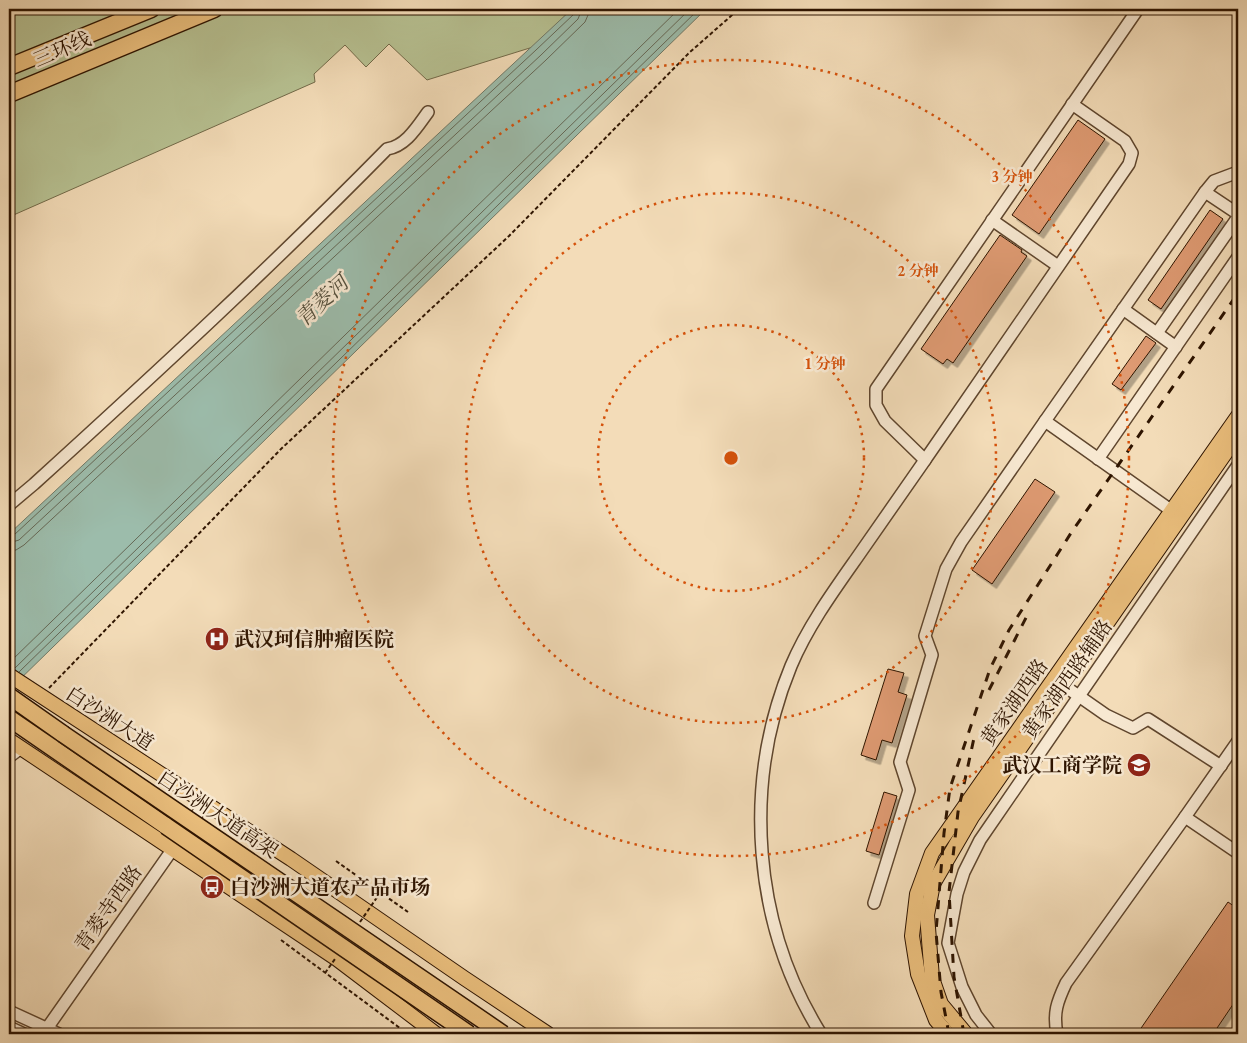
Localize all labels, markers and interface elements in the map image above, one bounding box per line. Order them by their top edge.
street label: 三环线 [29,25,95,73]
text: 3 分钟 [991,167,1033,186]
text: 2 分钟 [897,261,939,280]
water label: 青菱河 [289,267,357,332]
text: 1 分钟 [804,354,846,373]
centre of rings [722,449,740,467]
street label: 黄家湖西路辅路 [1016,614,1118,744]
hospital icon: 武汉珂信肿瘤医院 [204,626,230,652]
place label: 武汉珂信肿瘤医院 [234,626,394,652]
street label: 黄家湖西路 [975,654,1053,750]
street label: 白沙洲大道 [61,680,159,756]
place label: 武汉工商学院 [1002,752,1122,778]
school or university icon: 武汉工商学院 [1126,752,1152,778]
street label: 白沙洲大道高架 [153,764,283,864]
street label: 青菱寺西路 [69,860,147,956]
bus stop icon: 白沙洲大道农产品市场 [199,874,225,900]
place label: 白沙洲大道农产品市场 [230,874,430,900]

